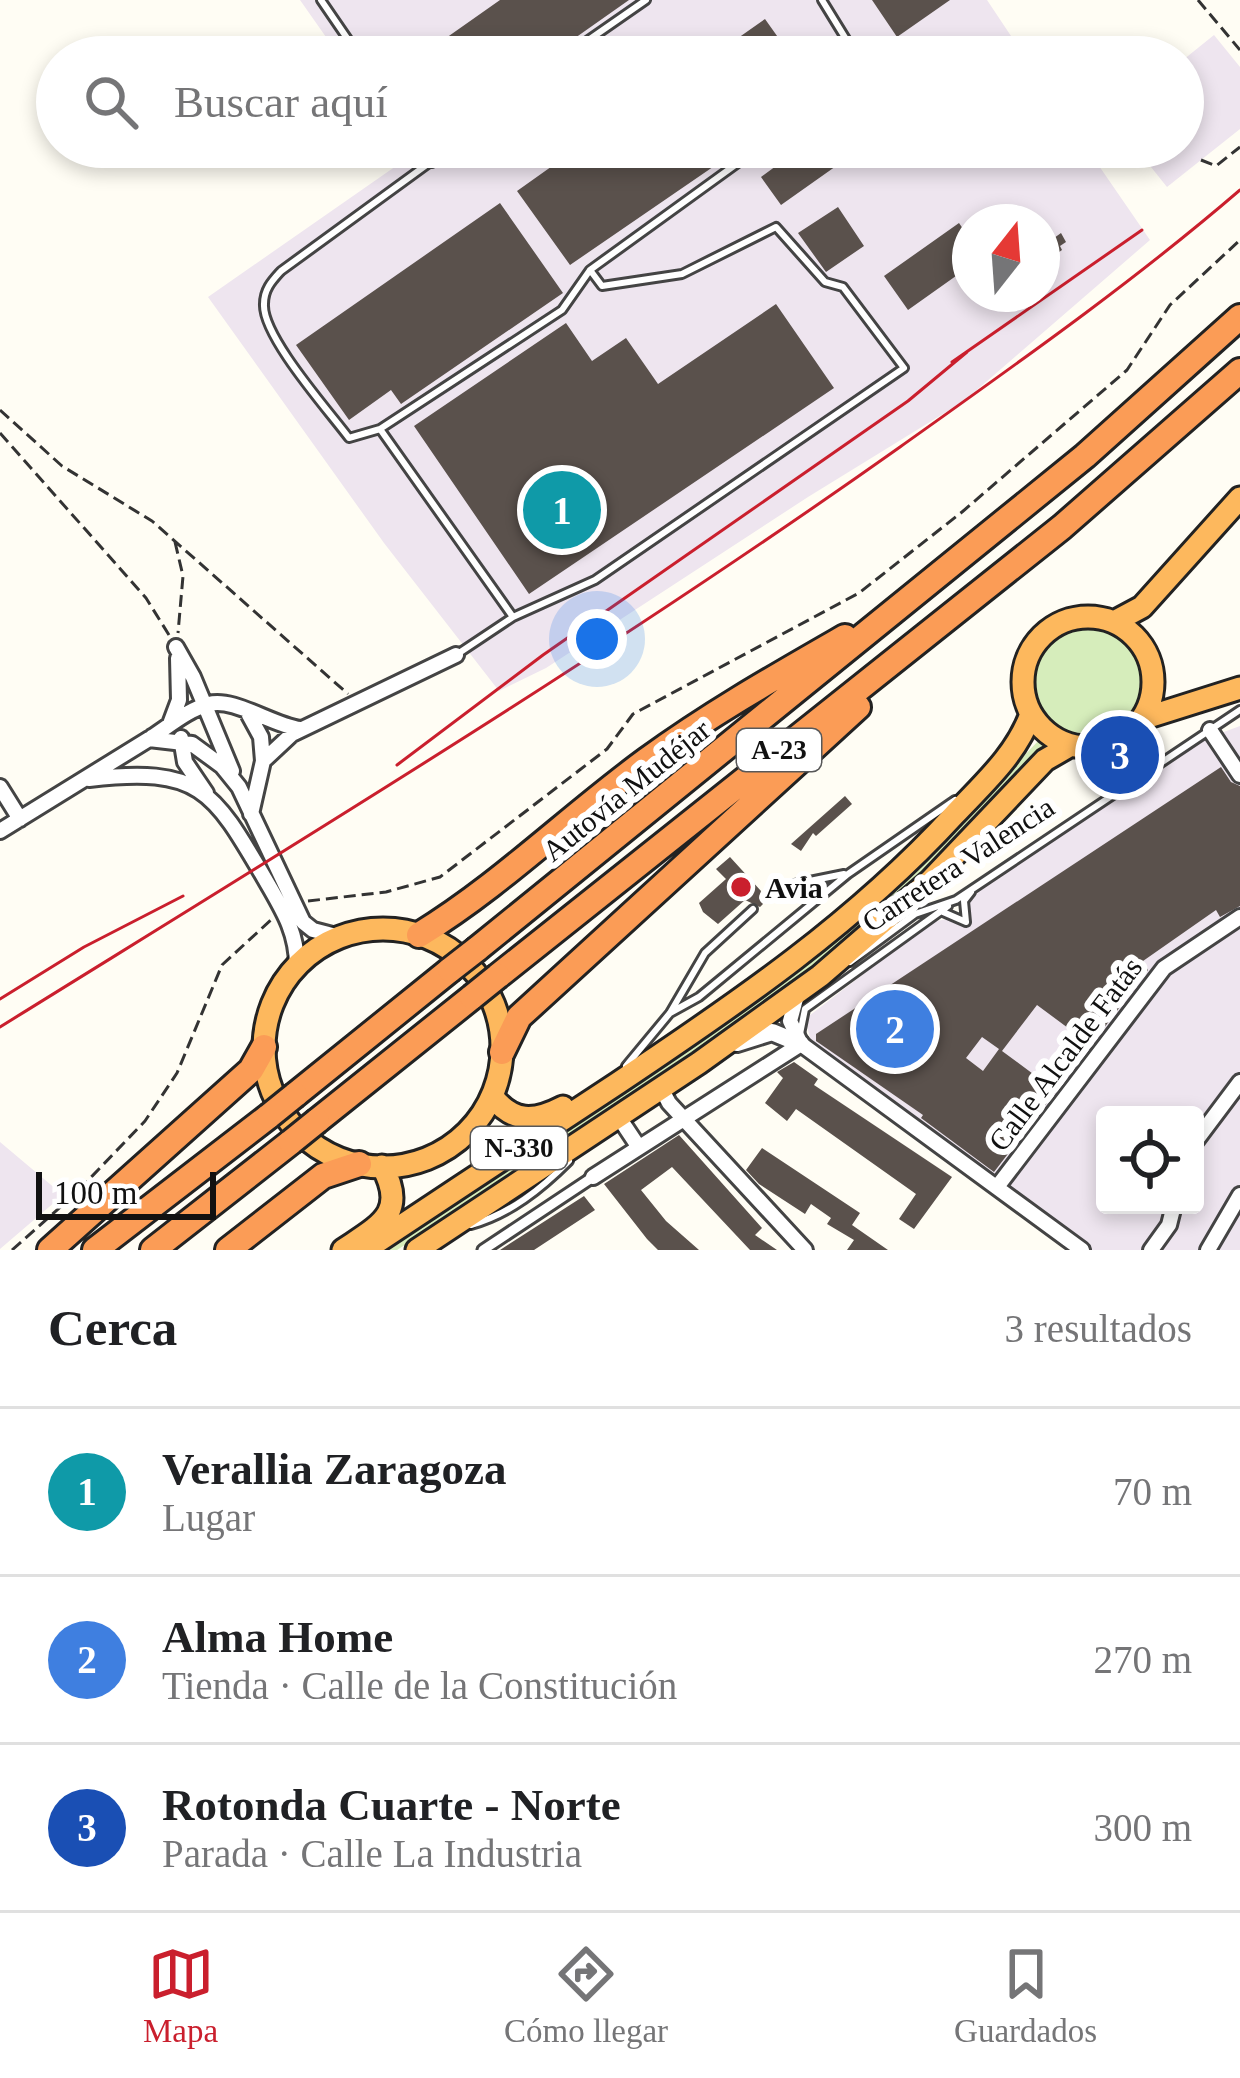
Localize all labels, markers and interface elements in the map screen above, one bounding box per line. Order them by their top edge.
search box [36,36,1204,168]
icon: search [78,69,144,135]
text: Buscar aquí [174,77,388,127]
north arrow [952,204,1060,312]
pin: 1 [523,465,601,555]
your location [567,609,627,669]
pin: 3 [1081,710,1159,800]
street label: Autovía Mudéjar [536,712,716,868]
road number: A-23 [737,729,821,771]
street label: Carretera Valencia [856,790,1060,938]
place label: Avia [765,871,823,904]
marker: Avia [728,874,754,900]
street label: Calle Alcalde Fatás [982,951,1148,1157]
pin: 2 [856,984,934,1074]
map controls [1096,1106,1204,1214]
button: locate [1096,1106,1204,1214]
road number: N-330 [471,1127,567,1169]
scale bar [36,1166,216,1219]
text: 100 m [54,1175,137,1211]
text: Cerca [48,1300,177,1356]
text: 3 resultados [1005,1307,1192,1350]
text: Verallia Zaragoza [162,1444,507,1494]
text: 1 [77,1470,97,1513]
text: 70 m [1113,1470,1192,1513]
text: Lugar [162,1496,255,1539]
text: Alma Home [162,1612,393,1662]
text: 2 [77,1638,97,1681]
text: 270 m [1093,1638,1192,1681]
text: Tienda · Calle de la Constitución [162,1664,677,1707]
text: Rotonda Cuarte - Norte [162,1780,621,1830]
text: 3 [77,1806,97,1849]
text: 300 m [1093,1806,1192,1849]
text: Parada · Calle La Industria [162,1832,582,1875]
tab: Mapa [143,1941,218,2050]
tab: Cómo llegar [504,1941,668,2050]
tab: Guardados [954,1941,1097,2050]

